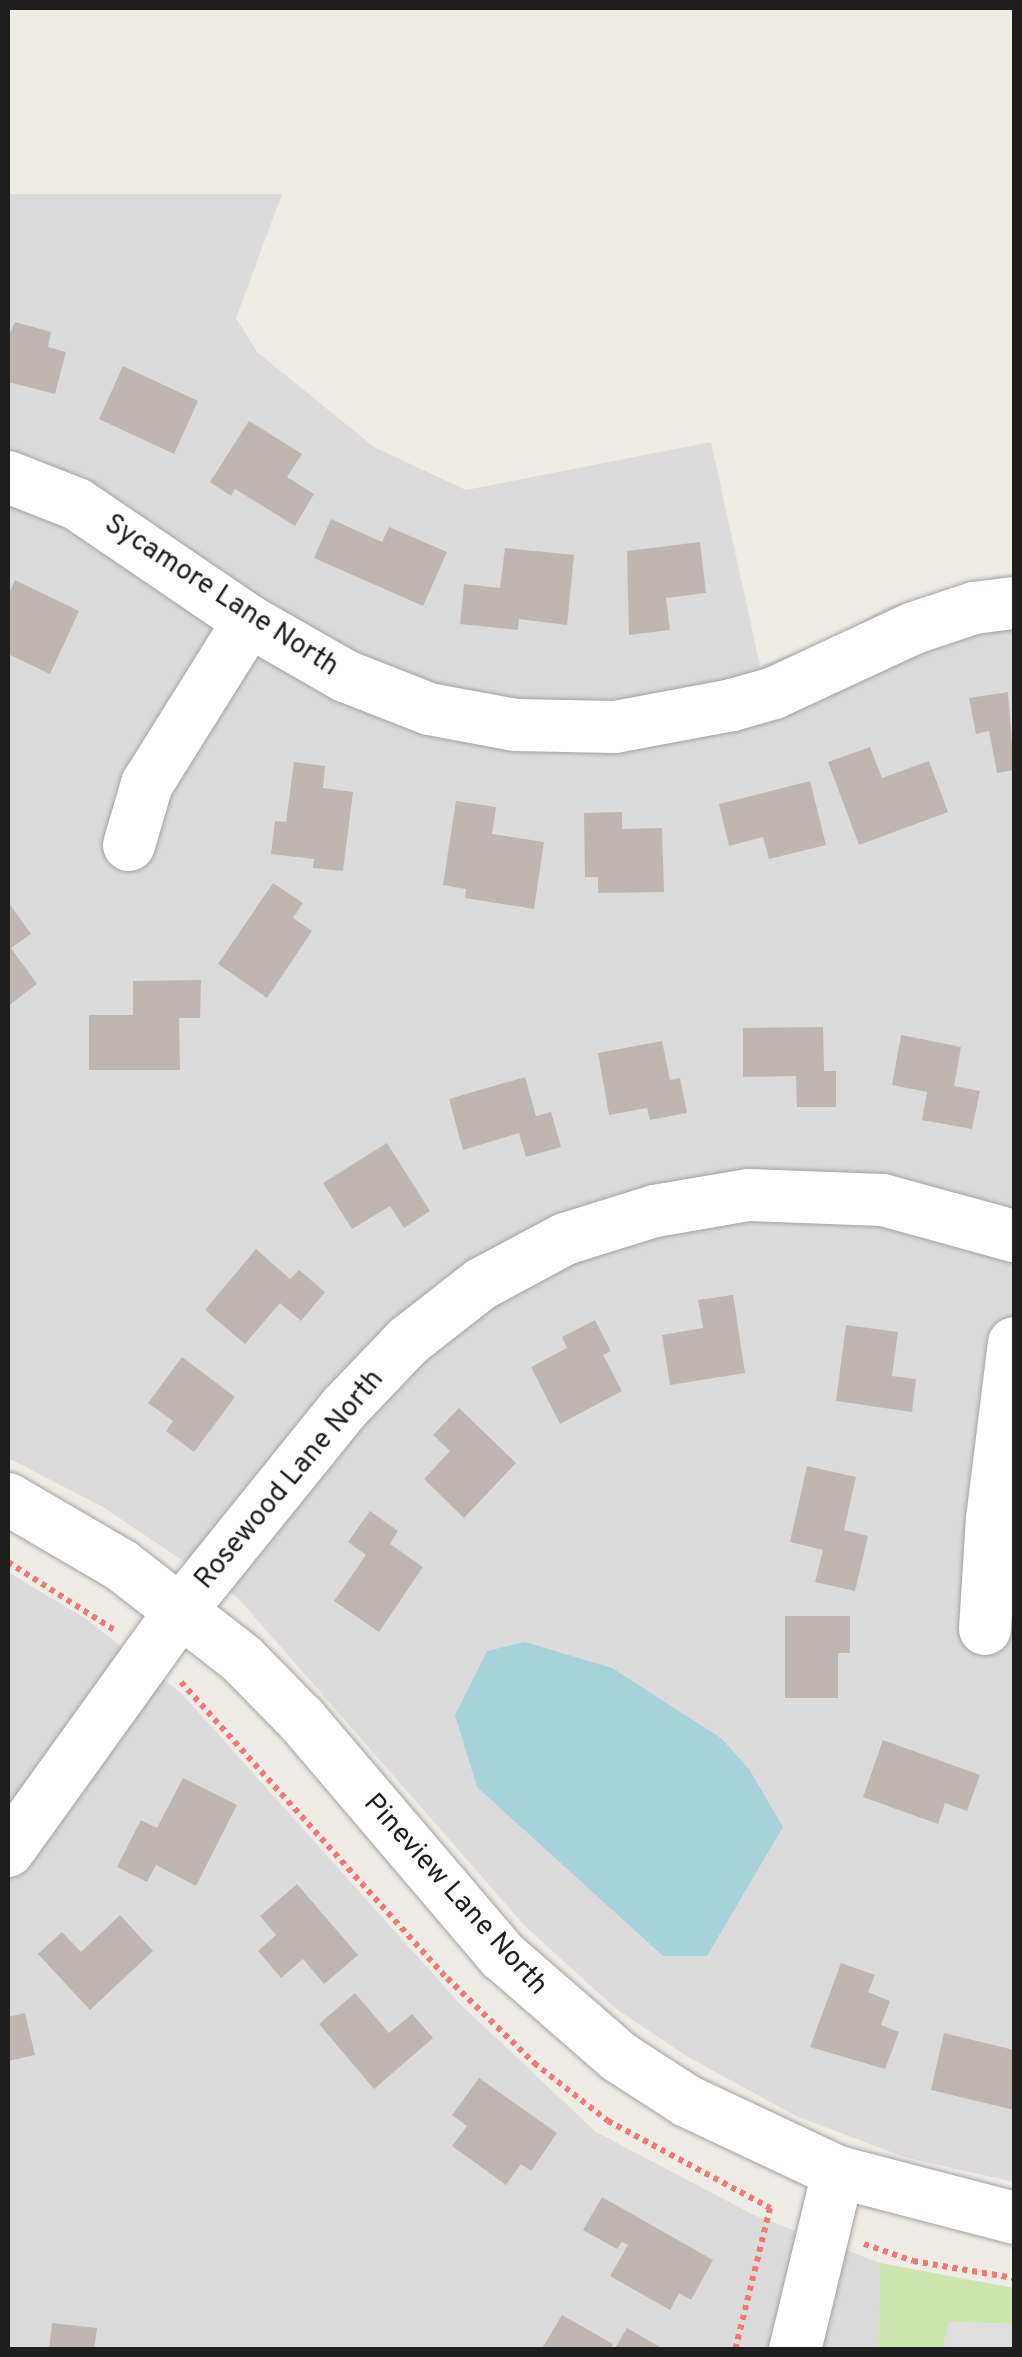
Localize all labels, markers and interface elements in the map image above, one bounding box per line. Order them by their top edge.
street label: Sycamore Lane North [98,508,344,684]
street label: Rosewood Lane North [188,1363,392,1597]
street label: Pineview Lane North [356,1787,554,2003]

